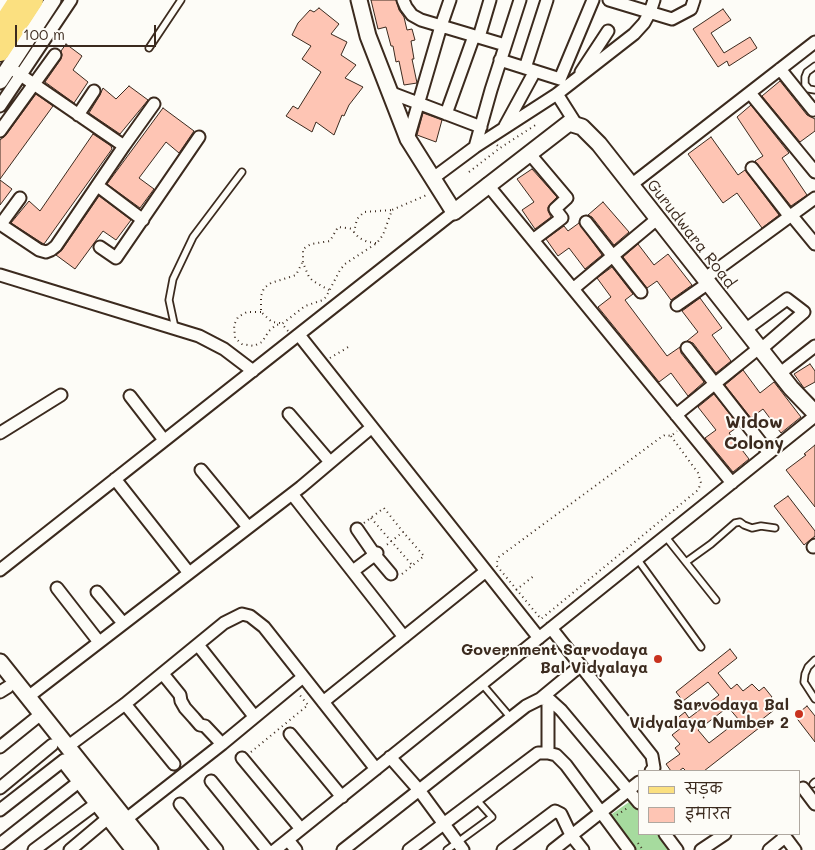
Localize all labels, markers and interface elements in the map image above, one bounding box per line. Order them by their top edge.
scale bar [18,15,159,47]
text: 100 m [23,24,65,44]
street label: Gurudwara Road [643,176,739,292]
district label: Widow Colony [724,411,784,454]
place label: Government Sarvodaya Bal Vidyalaya [461,640,648,678]
marker: Government Sarvodaya Bal Vidyalaya [652,653,664,665]
place label: Sarvodaya Bal Vidyalaya Number 2 [629,695,789,733]
marker: Sarvodaya Bal Vidyalaya Number 2 [793,708,805,720]
legend [638,770,800,835]
text: सड़क [685,778,722,798]
text: इमारत [685,803,731,823]

